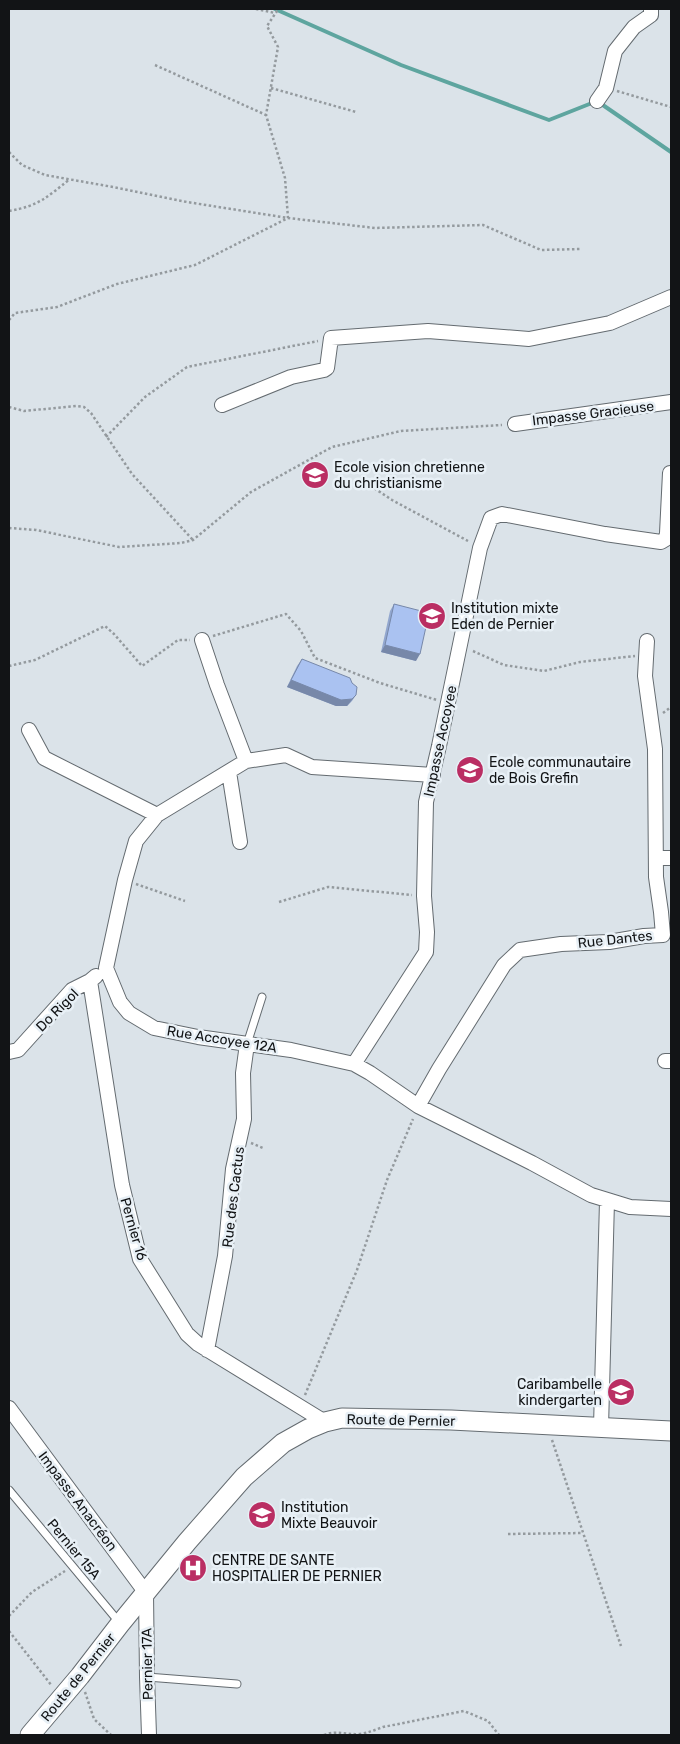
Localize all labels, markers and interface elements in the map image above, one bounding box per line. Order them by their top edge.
street label: Impasse Gracieuse [531,398,655,429]
place label: Ecole vision chretienne du christianisme [334,459,485,492]
school or university icon: Ecole vision chretienne du christianisme [300,460,330,490]
place label: Institution mixte Eden de Pernier [451,600,559,633]
school or university icon: Institution mixte Eden de Pernier [417,601,447,631]
street label: Impasse Accoyee [420,684,461,798]
place label: Ecole communautaire de Bois Grefin [489,754,631,787]
school or university icon: Ecole communautaire de Bois Grefin [455,755,485,785]
street label: Rue Dantes [577,927,653,952]
street label: Do Rigol [32,985,82,1035]
street label: Rue Accoyee 12A [166,1022,279,1057]
street label: Rue des Cactus [219,1146,248,1248]
street label: Pernier 16 [116,1196,151,1263]
place label: Caribambelle kindergarten [517,1376,602,1409]
school or university icon: Caribambelle kindergarten [606,1377,636,1407]
street label: Route de Pernier [346,1411,456,1430]
street label: Impasse Anacréon [35,1448,121,1554]
place label: Institution Mixte Beauvoir [281,1499,378,1532]
school or university icon: Institution Mixte Beauvoir [247,1500,277,1530]
street label: Pernier 15A [43,1516,104,1584]
place label: CENTRE DE SANTE HOSPITALIER DE PERNIER [212,1552,382,1585]
hospital icon: CENTRE DE SANTE HOSPITALIER DE PERNIER [178,1553,208,1583]
street label: Pernier 17A [138,1627,157,1700]
street label: Route de Pernier [37,1629,120,1725]

